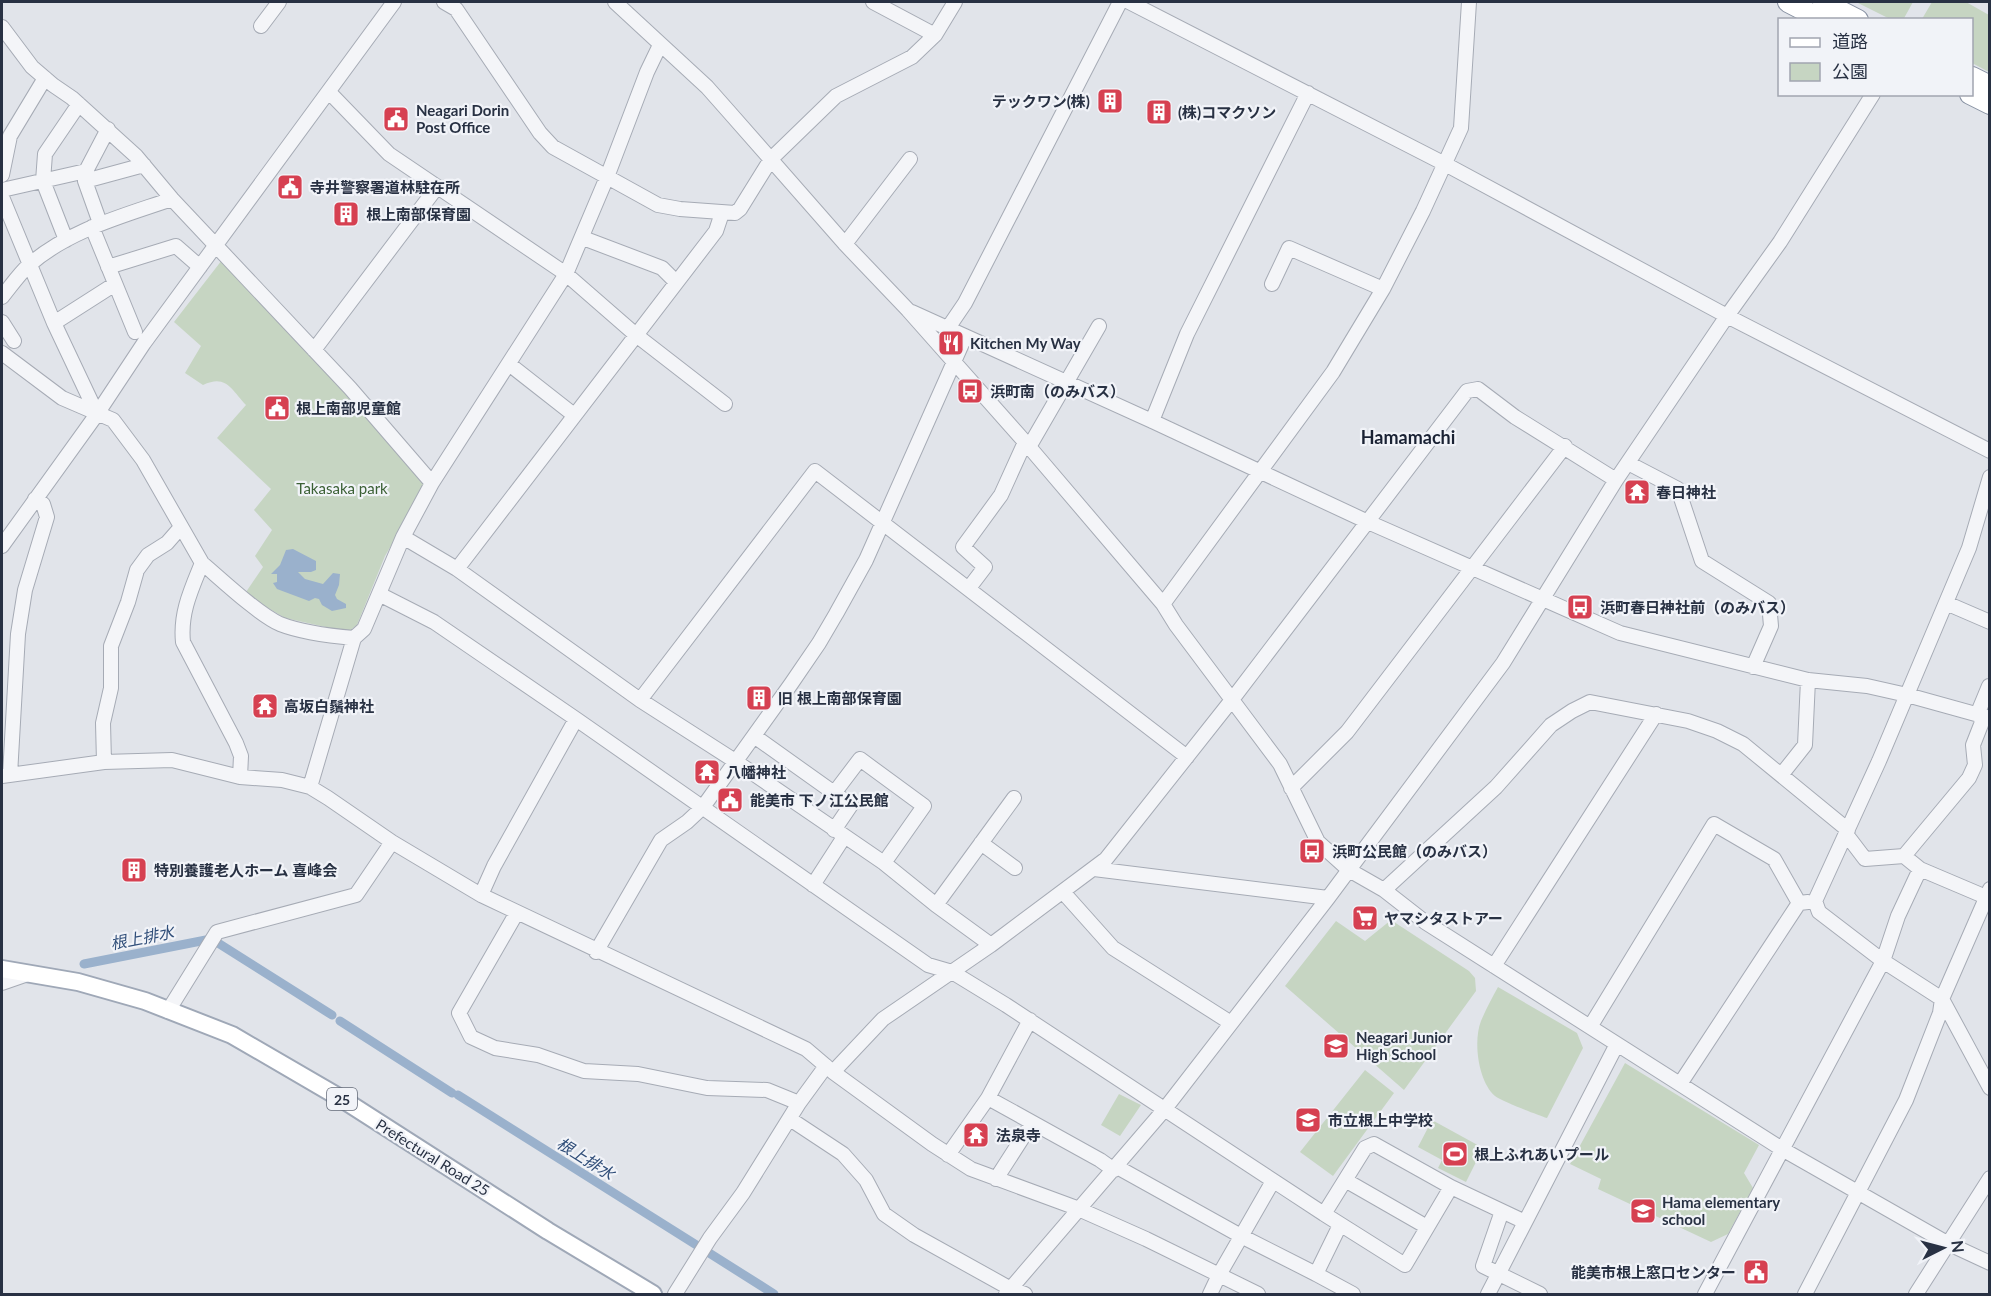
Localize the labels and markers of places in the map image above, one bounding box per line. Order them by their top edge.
building icon: テックワン(株) [1095,86,1125,116]
place label: テックワン(株) [992,92,1090,110]
building icon: (株)コマクソン [1144,97,1174,127]
place label: Neagari Dorin Post Office [416,101,509,136]
place label: (株)コマクソン [1178,103,1276,121]
public building icon: Neagari Dorin Post Office [381,104,411,134]
public building icon: 寺井警察署道林駐在所 [275,172,305,202]
place label: 寺井警察署道林駐在所 [310,178,460,196]
building icon: 根上南部保育園 [331,199,361,229]
place label: 根上南部保育園 [366,205,471,223]
restaurant icon: Kitchen My Way [936,328,966,358]
place label: Kitchen My Way [970,334,1081,352]
bus stop icon: 浜町南（のみバス） [955,376,985,406]
place label: 浜町南（のみバス） [990,382,1125,400]
public building icon: 根上南部児童館 [262,393,292,423]
place label: 根上南部児童館 [296,399,401,417]
temple icon: 春日神社 [1622,477,1652,507]
place label: 春日神社 [1656,483,1716,501]
bus stop icon: 浜町春日神社前（のみバス） [1565,592,1595,622]
place label: 浜町春日神社前（のみバス） [1600,598,1795,616]
building icon: 旧 根上南部保育園 [744,683,774,713]
place label: 旧 根上南部保育園 [778,689,902,707]
temple icon: 高坂白鬚神社 [250,691,280,721]
place label: 高坂白鬚神社 [284,697,374,715]
temple icon: 八幡神社 [692,757,722,787]
place label: 八幡神社 [726,763,786,781]
public building icon: 能美市 下ノ江公民館 [715,785,745,815]
place label: 能美市 下ノ江公民館 [750,791,889,809]
bus stop icon: 浜町公民館（のみバス） [1297,836,1327,866]
place label: 浜町公民館（のみバス） [1332,842,1497,860]
building icon: 特別養護老人ホーム 喜峰会 [119,855,149,885]
place label: 特別養護老人ホーム 喜峰会 [154,861,337,879]
supermarket icon: ヤマシタストアー [1350,903,1380,933]
place label: ヤマシタストアー [1384,909,1503,927]
place label: Neagari Junior High School [1356,1028,1453,1063]
school or university icon: Neagari Junior High School [1321,1031,1351,1061]
school or university icon: 市立根上中学校 [1293,1105,1323,1135]
place label: 市立根上中学校 [1328,1111,1433,1129]
temple icon: 法泉寺 [961,1120,991,1150]
place label: 法泉寺 [996,1126,1041,1144]
sports icon: 根上ふれあいプール [1440,1139,1470,1169]
place label: 根上ふれあいプール [1474,1145,1609,1163]
place label: Hama elementary school [1662,1193,1780,1228]
school or university icon: Hama elementary school [1628,1196,1658,1226]
public building icon: 能美市根上窓口センター [1741,1257,1771,1287]
place label: 能美市根上窓口センター [1571,1263,1736,1281]

